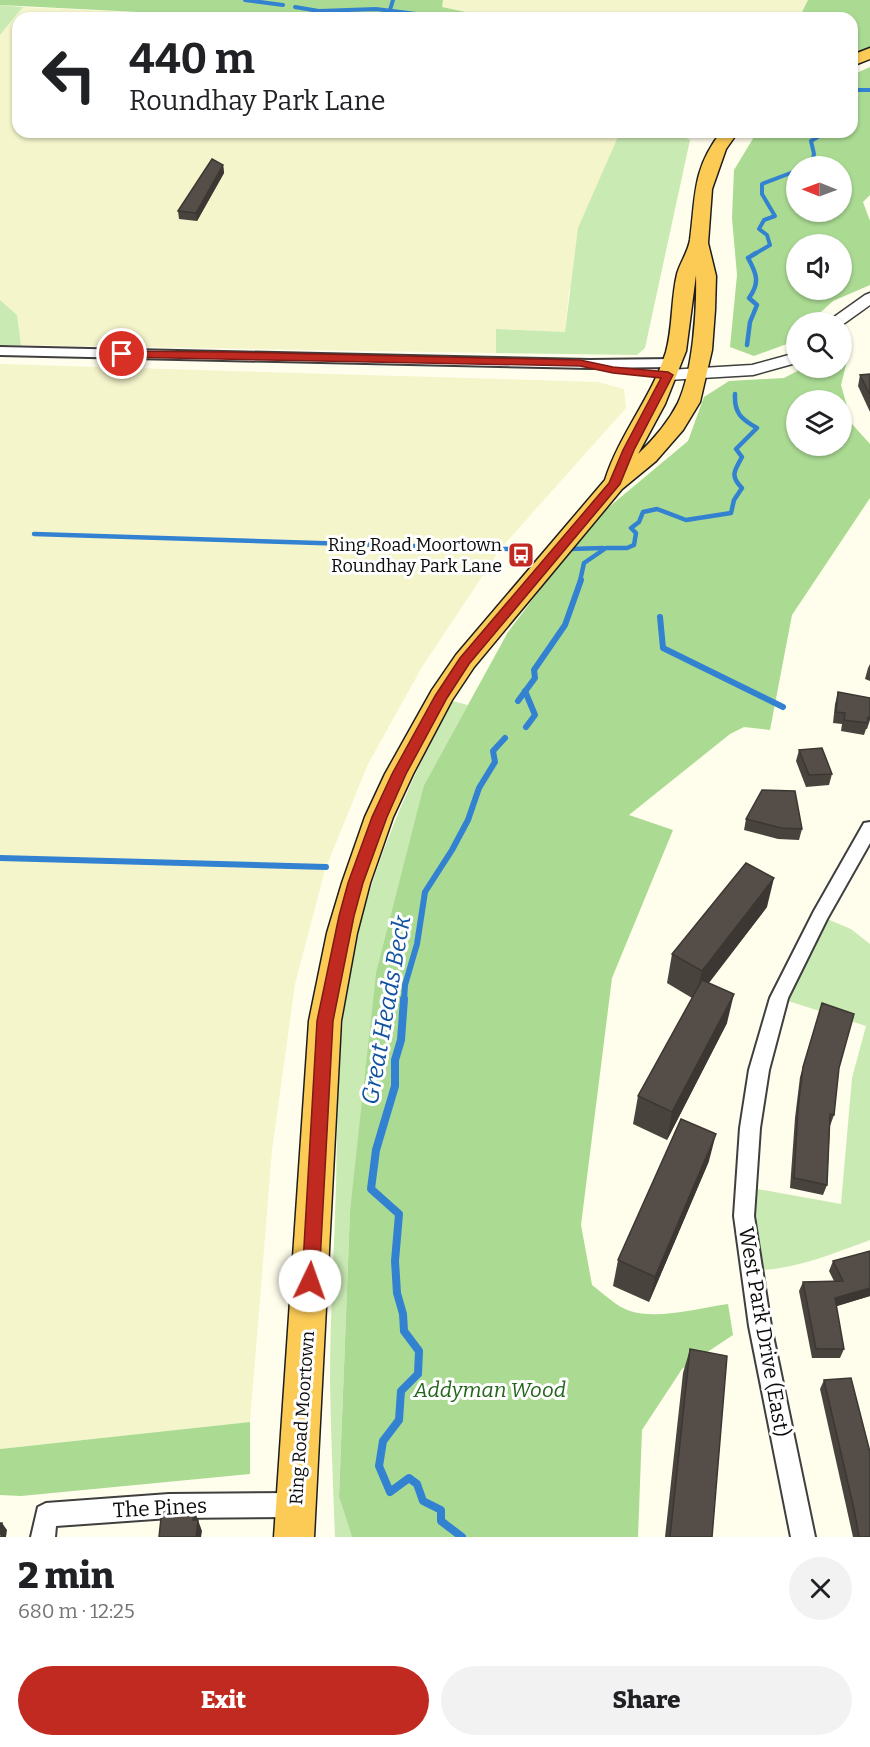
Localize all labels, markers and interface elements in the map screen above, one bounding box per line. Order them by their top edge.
text: 440 m [129,34,255,84]
icon: left [30,36,108,114]
text: Roundhay Park Lane [129,85,386,117]
north arrow [786,156,852,222]
map controls [786,156,852,456]
button: sound [786,234,852,300]
button: search [786,312,852,378]
pin [96,328,147,379]
icon: arrive [105,337,138,370]
button: layers [786,390,852,456]
place label: Ring Road Moortown Roundhay Park Lane [328,534,503,577]
bus stop icon: Ring Road Moortown Roundhay Park Lane [506,540,536,570]
water label: Great Heads Beck [356,912,417,1107]
street label: West Park Drive (East) [733,1225,795,1439]
position arrow [278,1249,342,1313]
street label: Ring Road Moortown [285,1330,319,1506]
park label: Addyman Wood [413,1377,566,1403]
street label: The Pines [112,1493,208,1523]
text: 2 min [18,1554,114,1598]
button: close [789,1557,852,1620]
text: 680 m · 12:25 [18,1599,135,1623]
button: Exit [18,1666,429,1735]
button: Share [441,1666,852,1735]

